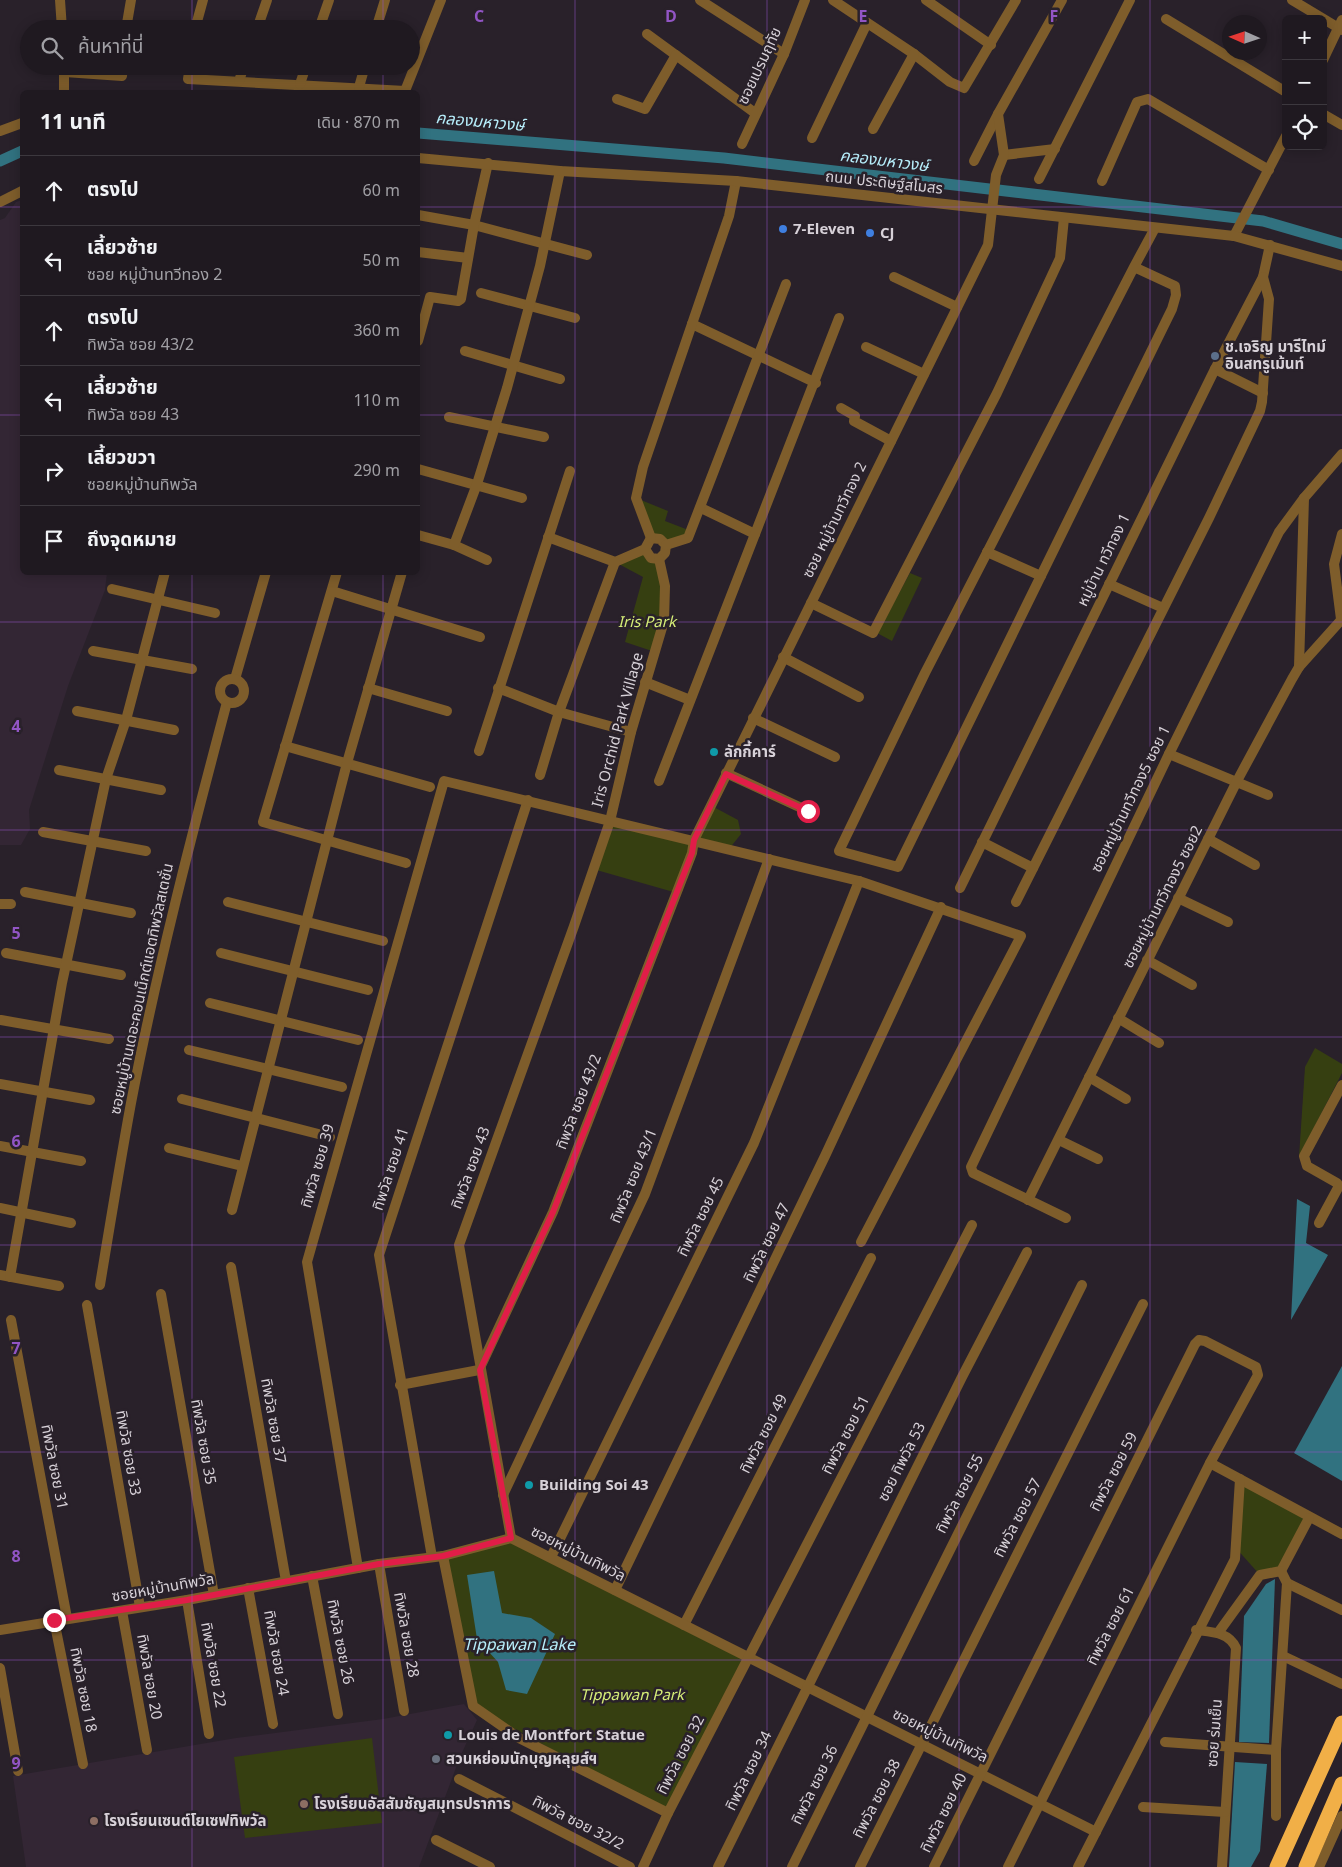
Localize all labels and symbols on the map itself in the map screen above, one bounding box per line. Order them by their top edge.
text: C [474,5,484,29]
text: D [665,5,677,29]
text: E [859,5,868,29]
text: F [1050,5,1058,29]
north arrow [1222,15,1267,60]
street label: ซอยเปรมฤทัย [732,24,788,108]
water label: คลองมหาวงษ์ [435,106,528,138]
water label: คลองมหาวงษ์ [838,144,932,179]
street label: ถนน ประดิษฐ์สโมสร [824,165,944,201]
place label: 7-Eleven [793,218,855,241]
place label: CJ [880,222,895,245]
marker: 7-Eleven [777,223,789,235]
marker: CJ [864,227,876,239]
place label: ช.เจริญ มารีไทม์ อินสทรูเม้นท์ [1225,336,1326,376]
marker: ช.เจริญ มารีไทม์ อินสทรูเม้นท์ [1209,350,1221,362]
street label: ซอย หมู่บ้านทวีทอง 2 [797,458,873,582]
street label: หมู่บ้าน ทวีทอง 1 [1072,510,1136,610]
park label: Iris Park [618,611,678,634]
street label: Iris Orchid Park Village [586,650,650,810]
text: 4 [11,715,21,739]
street label: ซอยหมู่บ้านทวีทอง5 ซอย 1 [1085,721,1177,877]
place label: ลักกี้คาร์ [724,740,776,764]
marker: ลักกี้คาร์ [708,746,720,758]
route start [797,800,820,823]
street label: ซอยหมู่บ้านทวีทอง5 ซอย2 [1117,822,1209,972]
street label: ซอยหมู่บ้านเดอะคอนเน็กต์แอตทิพวัลสเตชั่น [104,861,180,1117]
text: 5 [11,922,21,946]
street label: ทิพวัล ซอย 43/2 [550,1051,608,1153]
street label: ทิพวัล ซอย 39 [295,1121,341,1211]
street label: ทิพวัล ซอย 41 [367,1124,415,1214]
street label: ทิพวัล ซอย 43 [445,1124,497,1212]
street label: ทิพวัล ซอย 43/1 [605,1125,663,1227]
text: 6 [11,1130,21,1154]
street label: ทิพวัล ซอย 45 [672,1173,730,1261]
street label: ทิพวัล ซอย 47 [738,1199,796,1287]
text: 7 [11,1337,21,1361]
street label: ทิพวัล ซอย 37 [254,1376,292,1466]
street label: ทิพวัล ซอย 49 [734,1390,794,1478]
street label: ทิพวัล ซอย 51 [816,1391,876,1479]
street label: ทิพวัล ซอย 35 [184,1397,222,1487]
street label: ทิพวัล ซอย 33 [109,1408,147,1498]
street label: ซอย ทิพวัล 53 [872,1418,932,1506]
street label: ทิพวัล ซอย 31 [34,1422,74,1512]
street label: ทิพวัล ซอย 59 [1084,1428,1144,1516]
street label: ทิพวัล ซอย 55 [930,1450,990,1538]
place label: Building Soi 43 [539,1474,649,1497]
street label: ทิพวัล ซอย 57 [988,1474,1048,1562]
marker: Building Soi 43 [523,1479,535,1491]
street label: ซอยหมู่บ้านทิพวัล [527,1520,629,1588]
text: 8 [11,1545,21,1569]
street label: ซอยหมู่บ้านทิพวัล [110,1568,216,1608]
street label: ทิพวัล ซอย 61 [1081,1582,1141,1670]
street label: ทิพวัล ซอย 28 [387,1590,425,1680]
street label: ทิพวัล ซอย 26 [320,1597,360,1687]
street label: ทิพวัล ซอย 24 [257,1608,295,1698]
route end [43,1609,66,1632]
street label: ทิพวัล ซอย 22 [194,1620,232,1710]
street label: ทิพวัล ซอย 20 [130,1632,168,1722]
water label: Tippawan Lake [463,1633,576,1657]
street label: ทิพวัล ซอย 18 [63,1645,103,1735]
park label: Tippawan Park [580,1684,686,1707]
street label: ซอย ร่มเย็น [1201,1698,1229,1768]
street label: ซอยหมู่บ้านทิพวัล [888,1703,992,1769]
street label: ทิพวัล ซอย 32 [651,1711,711,1799]
place label: Louis de Montfort Statue [458,1724,645,1747]
street label: ทิพวัล ซอย 34 [720,1727,778,1815]
marker: Louis de Montfort Statue [442,1729,454,1741]
street label: ทิพวัล ซอย 36 [786,1741,844,1829]
place label: สวนหย่อมนักบุญหลุยส์ฯ [446,1748,597,1771]
text: 9 [11,1752,21,1776]
marker: สวนหย่อมนักบุญหลุยส์ฯ [430,1753,442,1765]
street label: ทิพวัล ซอย 38 [847,1755,907,1843]
street label: ทิพวัล ซอย 40 [915,1769,973,1857]
street label: ทิพวัล ซอย 32/2 [528,1790,628,1856]
place label: โรงเรียนอัสสัมชัญสมุทรปราการ [314,1793,511,1816]
marker: โรงเรียนอัสสัมชัญสมุทรปราการ [298,1798,310,1810]
place label: โรงเรียนเซนต์โยเซฟทิพวัล [104,1810,267,1833]
marker: โรงเรียนเซนต์โยเซฟทิพวัล [88,1815,100,1827]

